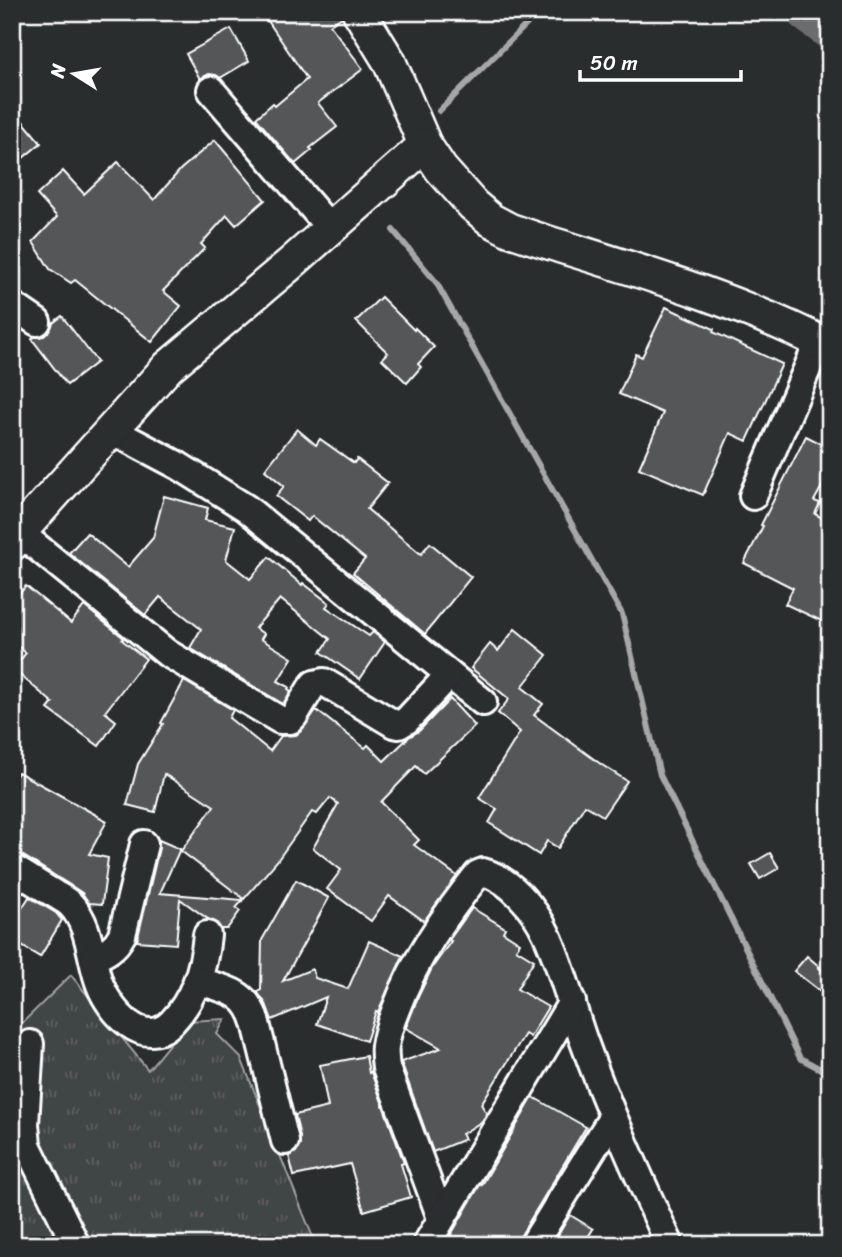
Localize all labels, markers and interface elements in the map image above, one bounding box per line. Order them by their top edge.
north arrow [38,38,108,108]
scale bar [580,38,740,82]
text: 50 m [590,44,638,82]
text: N [40,60,75,81]

